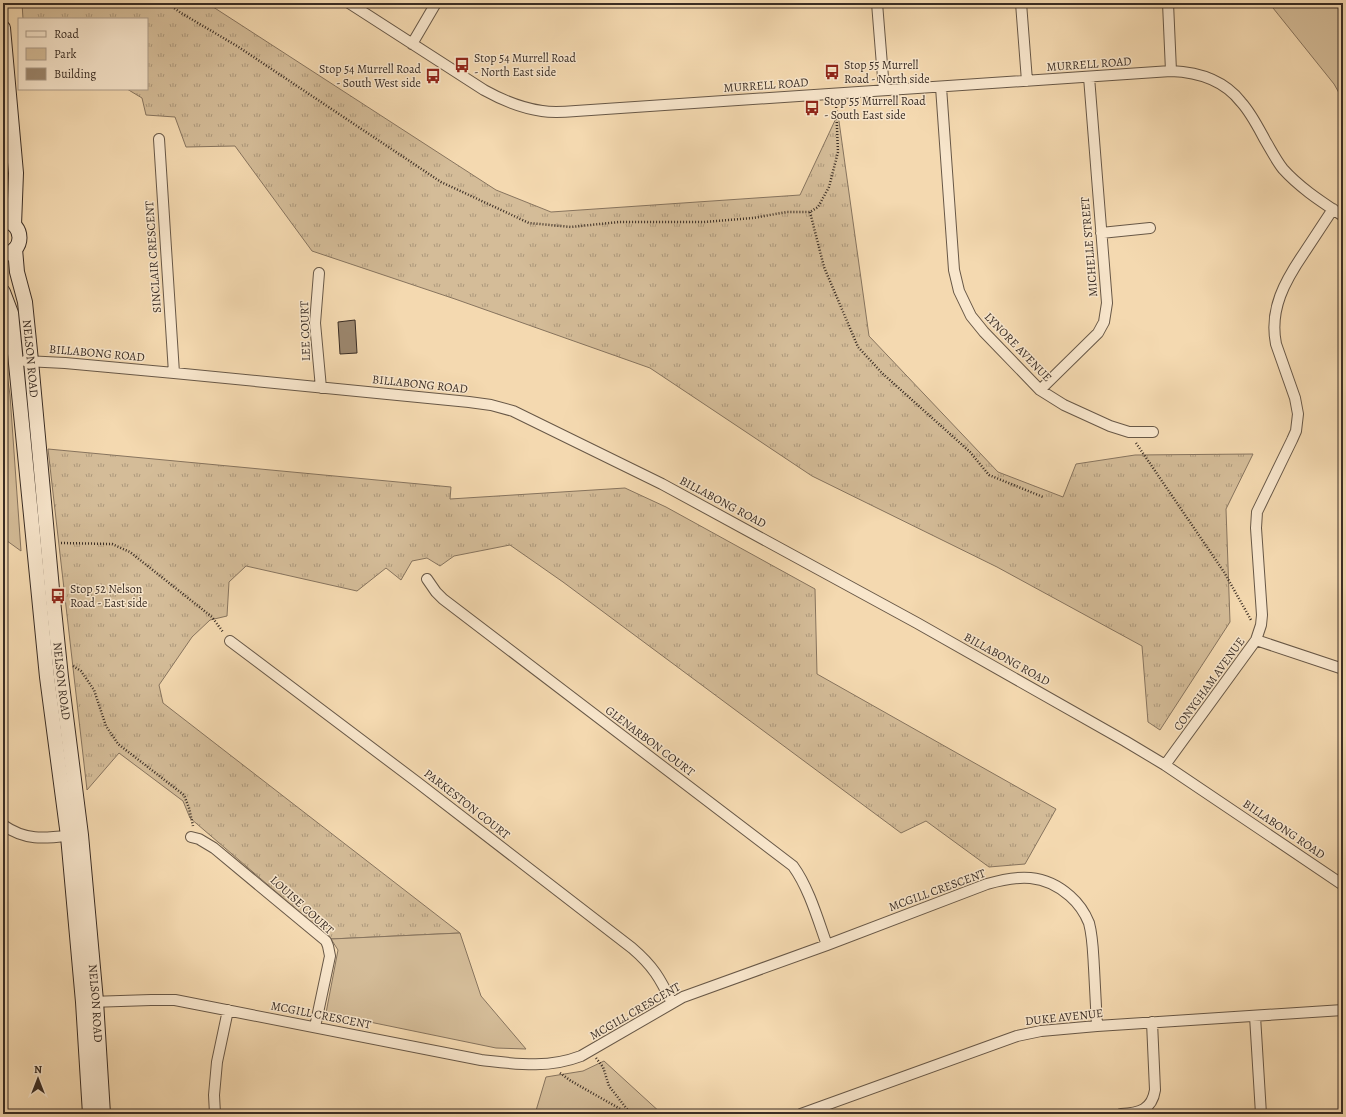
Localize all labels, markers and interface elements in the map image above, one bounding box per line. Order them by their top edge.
legend [18,18,148,90]
text: Road [54,26,80,42]
text: Park [54,46,77,62]
place label: Stop 54 Murrell Road - North East side [474,50,577,80]
street label: MURRELL ROAD [1046,53,1132,75]
bus stop icon: Stop 54 Murrell Road - North East side [453,56,471,74]
place label: Stop 55 Murrell Road - North side [844,57,930,87]
place label: Stop 54 Murrell Road - South West side [319,61,422,91]
bus stop icon: Stop 55 Murrell Road - North side [823,63,841,81]
text: Building [54,66,96,82]
bus stop icon: Stop 54 Murrell Road - South West side [424,67,442,85]
street label: MURRELL ROAD [723,74,809,96]
place label: Stop 55 Murrell Road - South East side [824,93,926,123]
bus stop icon: Stop 55 Murrell Road - South East side [803,99,821,117]
street label: MICHELLE STREET [1077,196,1101,298]
street label: SINCLAIR CRESCENT [141,200,165,313]
street label: LEE COURT [296,300,314,361]
street label: LYNORE AVENUE [981,309,1055,385]
street label: NELSON ROAD [19,319,42,398]
street label: BILLABONG ROAD [48,341,146,365]
street label: BILLABONG ROAD [371,371,469,397]
street label: BILLABONG ROAD [677,472,769,532]
place label: Stop 52 Nelson Road - East side [70,581,147,611]
bus stop icon: Stop 52 Nelson Road - East side [49,587,67,605]
street label: BILLABONG ROAD [961,629,1053,689]
street label: CONYGHAM AVENUE [1170,634,1248,734]
street label: NELSON ROAD [49,641,74,721]
street label: GLENARBON COURT [602,702,698,780]
street label: PARKESTON COURT [421,765,514,843]
street label: BILLABONG ROAD [1240,796,1328,862]
street label: MCGILL CRESCENT [886,865,988,915]
street label: LOUISE COURT [267,872,338,938]
street label: NELSON ROAD [85,963,107,1043]
street label: MCGILL CRESCENT [587,978,684,1043]
street label: MCGILL CRESCENT [269,997,373,1033]
street label: DUKE AVENUE [1024,1005,1104,1029]
north arrow [18,1059,58,1099]
text: N [34,1062,42,1077]

